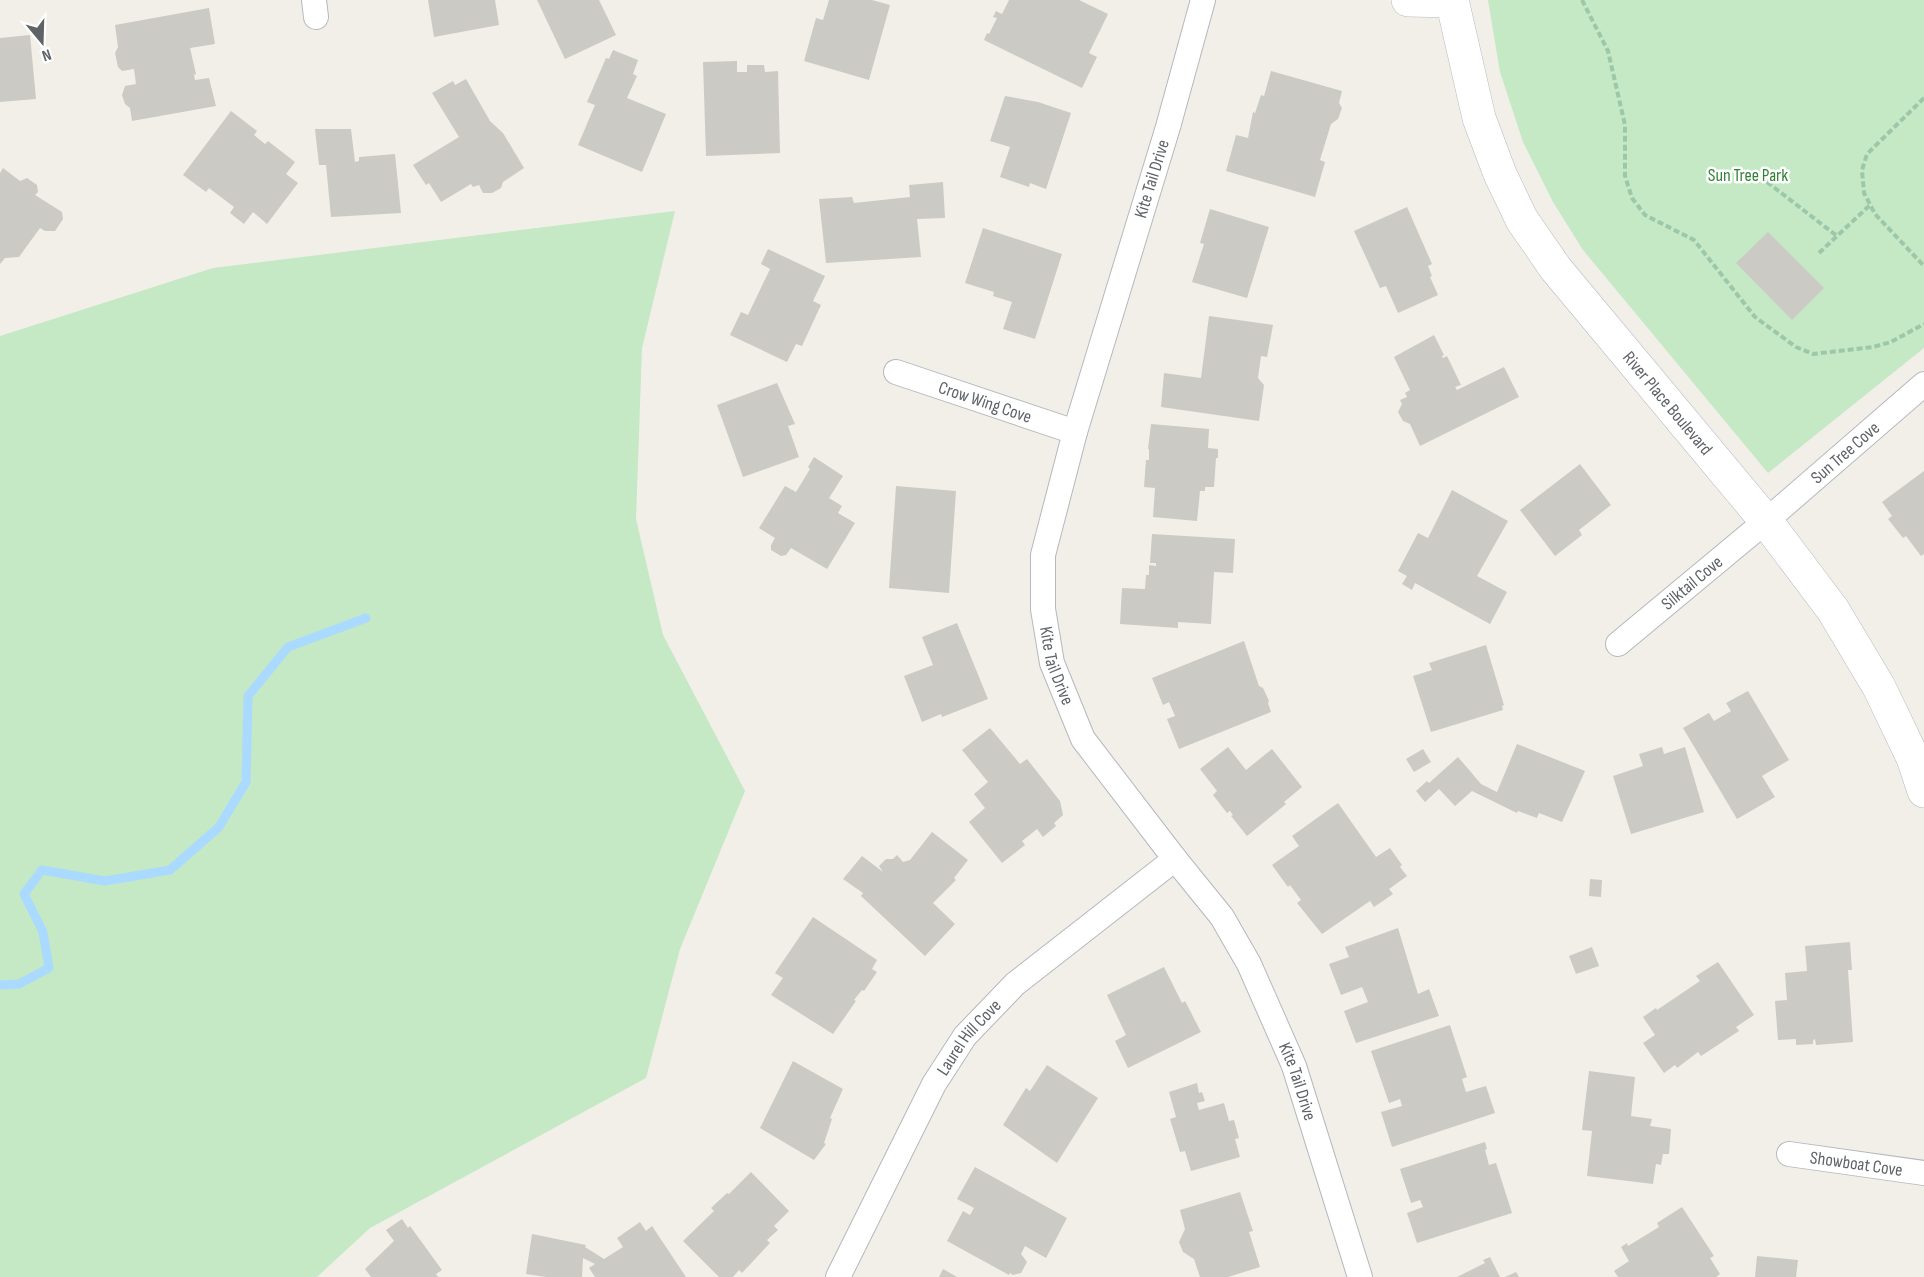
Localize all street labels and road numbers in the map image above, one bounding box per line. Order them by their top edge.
street label: Kite Tail Drive [1130,137,1174,221]
street label: River Place Boulevard [1619,347,1717,459]
street label: Crow Wing Cove [936,377,1034,427]
street label: Sun Tree Cove [1806,417,1884,488]
street label: Silktail Cove [1657,551,1727,614]
street label: Kite Tail Drive [1036,625,1078,708]
street label: Laurel Hill Cove [932,995,1005,1079]
street label: Kite Tail Drive [1274,1039,1321,1123]
street label: Showboat Cove [1809,1147,1904,1180]

